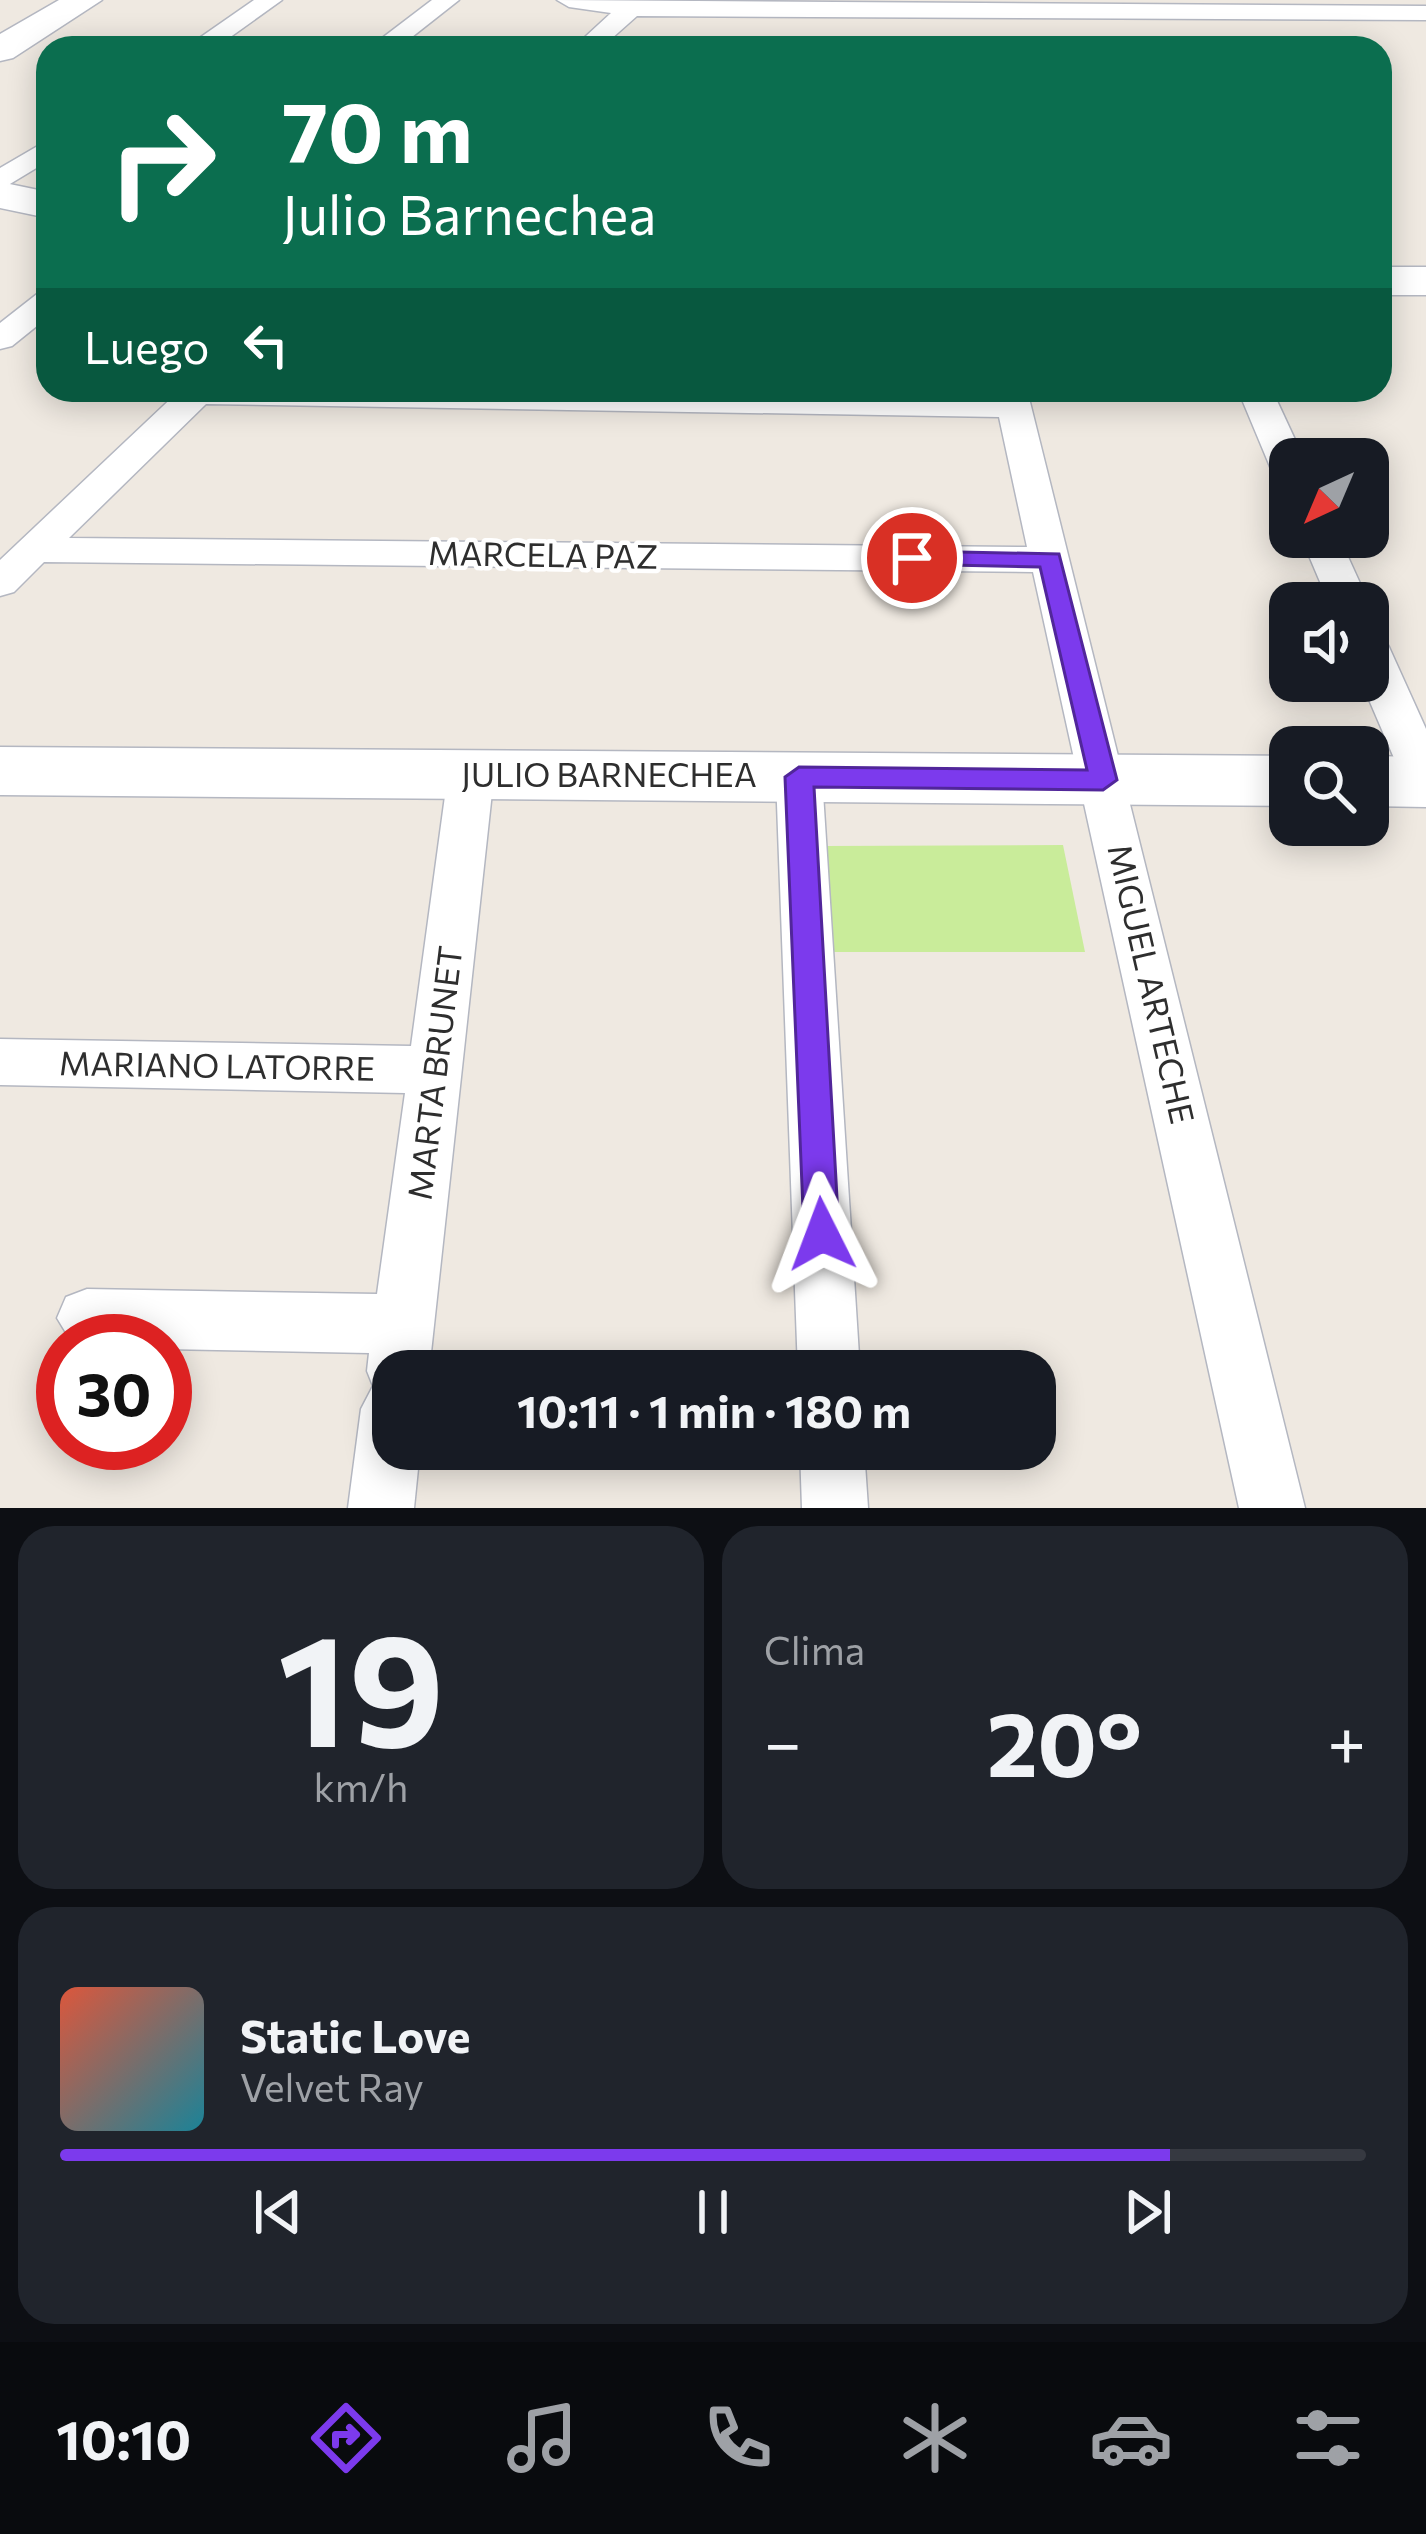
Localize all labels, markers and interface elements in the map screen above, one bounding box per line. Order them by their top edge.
text: 70 m [282,78,473,180]
icon: right [84,84,240,240]
text: Julio Barnechea [282,180,657,246]
icon: left [233,312,299,378]
text: Luego [84,318,209,373]
north arrow [1269,438,1389,558]
map controls [1269,438,1389,846]
pin [861,507,963,609]
icon: arrive [879,525,945,591]
street label: MARCELA PAZ [428,531,658,576]
button: sound [1269,582,1389,702]
button: search [1269,726,1389,846]
street label: JULIO BARNECHEA [461,753,757,794]
street label: MIGUEL ARTECHE [1100,840,1205,1128]
street label: MARTA BRUNET [398,943,469,1202]
street label: MARIANO LATORRE [59,1041,376,1088]
position arrow [759,1171,885,1297]
speed limit sign: 30 [36,1314,192,1470]
text: 10:11 · 1 min · 180 m [517,1382,911,1437]
text: 19 [278,1588,444,1779]
text: Clima [764,1625,865,1673]
text: 20° [987,1685,1142,1796]
text: − [764,1700,802,1781]
text: + [1327,1700,1366,1781]
text: km/h [314,1762,408,1810]
text: Static Love [240,2007,470,2062]
text: Velvet Ray [240,2062,424,2110]
icon: previous [245,2179,311,2245]
icon: pause [680,2179,746,2245]
icon: next [1115,2179,1181,2245]
icon: directions [304,2396,388,2480]
icon: music [500,2396,584,2480]
icon: phone [696,2396,780,2480]
icon: climate [893,2396,977,2480]
icon: car [1089,2396,1173,2480]
icon: filters [1286,2396,1370,2480]
text: 10:10 [56,2405,191,2471]

